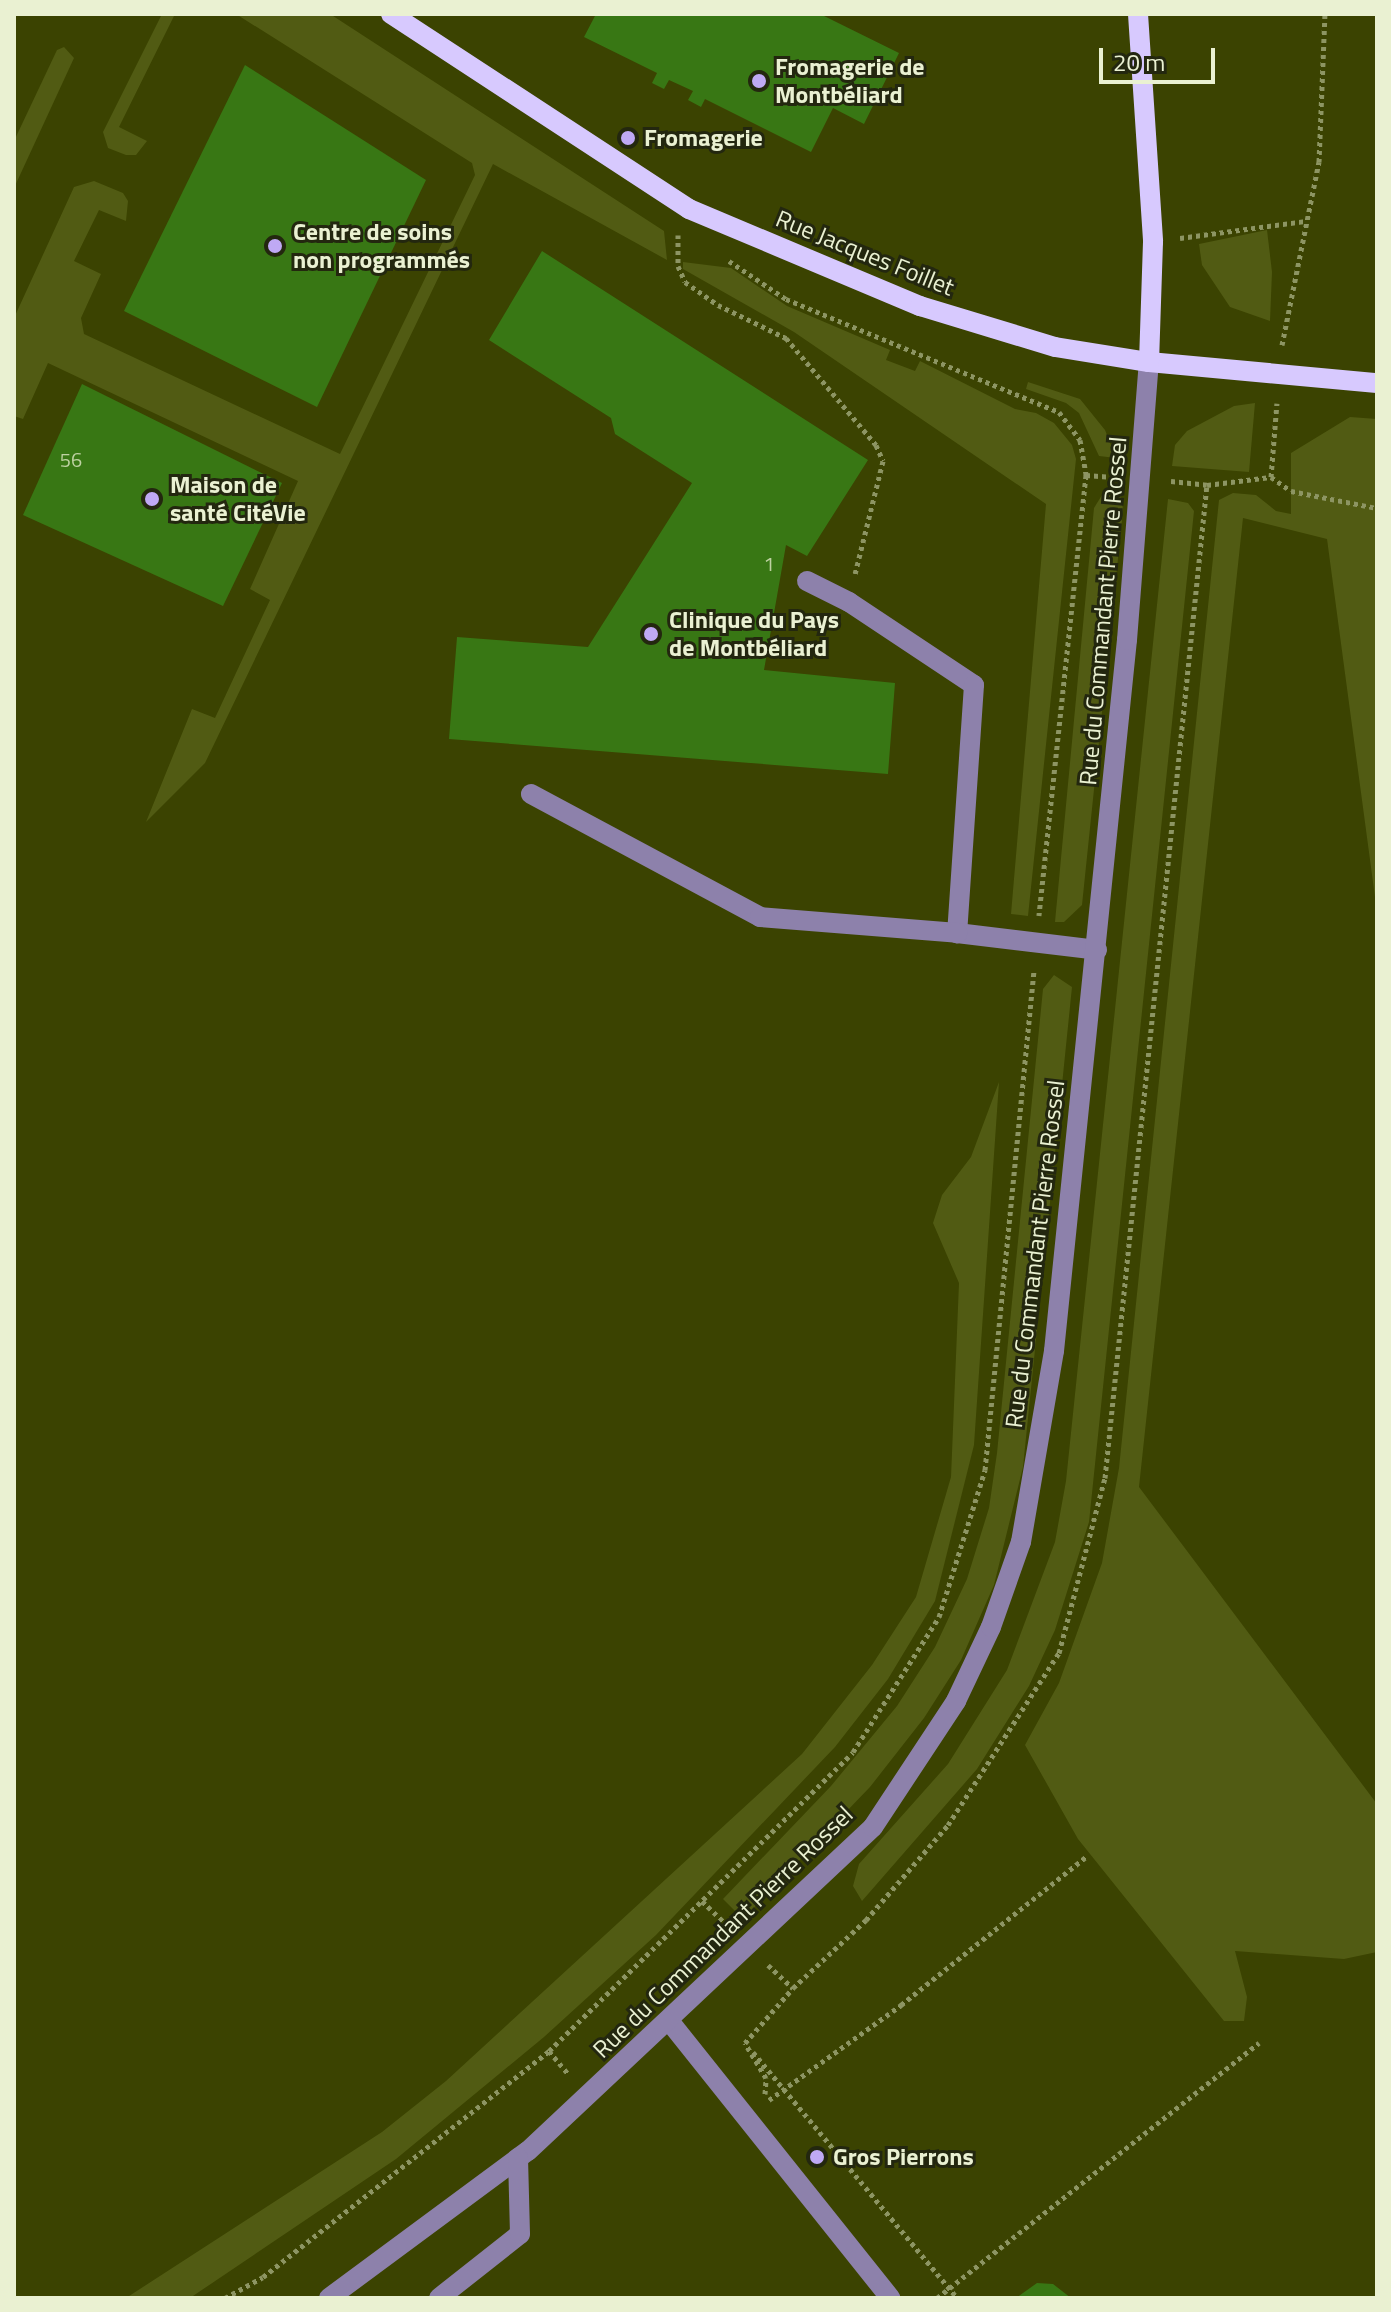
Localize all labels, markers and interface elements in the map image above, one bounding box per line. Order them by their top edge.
scale bar [1103,32,1219,82]
text: 20 m [1113,44,1165,80]
place label: Fromagerie de Montbéliard [775,53,925,109]
marker: Fromagerie de Montbéliard [750,72,768,90]
place label: Fromagerie [644,124,763,152]
marker: Fromagerie [619,129,637,147]
street label: Rue Jacques Foillet [772,204,958,302]
place label: Centre de soins non programmés [293,218,470,274]
marker: Centre de soins non programmés [264,235,286,257]
street label: Rue du Commandant Pierre Rossel [1073,435,1133,787]
house number: 56 [60,447,82,471]
place label: Maison de santé CitéVie [170,471,306,527]
marker: Maison de santé CitéVie [141,488,163,510]
house number: 1 [763,551,775,575]
place label: Clinique du Pays de Montbéliard [669,606,839,662]
marker: Clinique du Pays de Montbéliard [640,623,662,645]
street label: Rue du Commandant Pierre Rossel [999,1079,1071,1429]
street label: Rue du Commandant Pierre Rossel [587,1800,859,2064]
place label: Gros Pierrons [833,2143,974,2171]
marker: Gros Pierrons [808,2148,826,2166]

